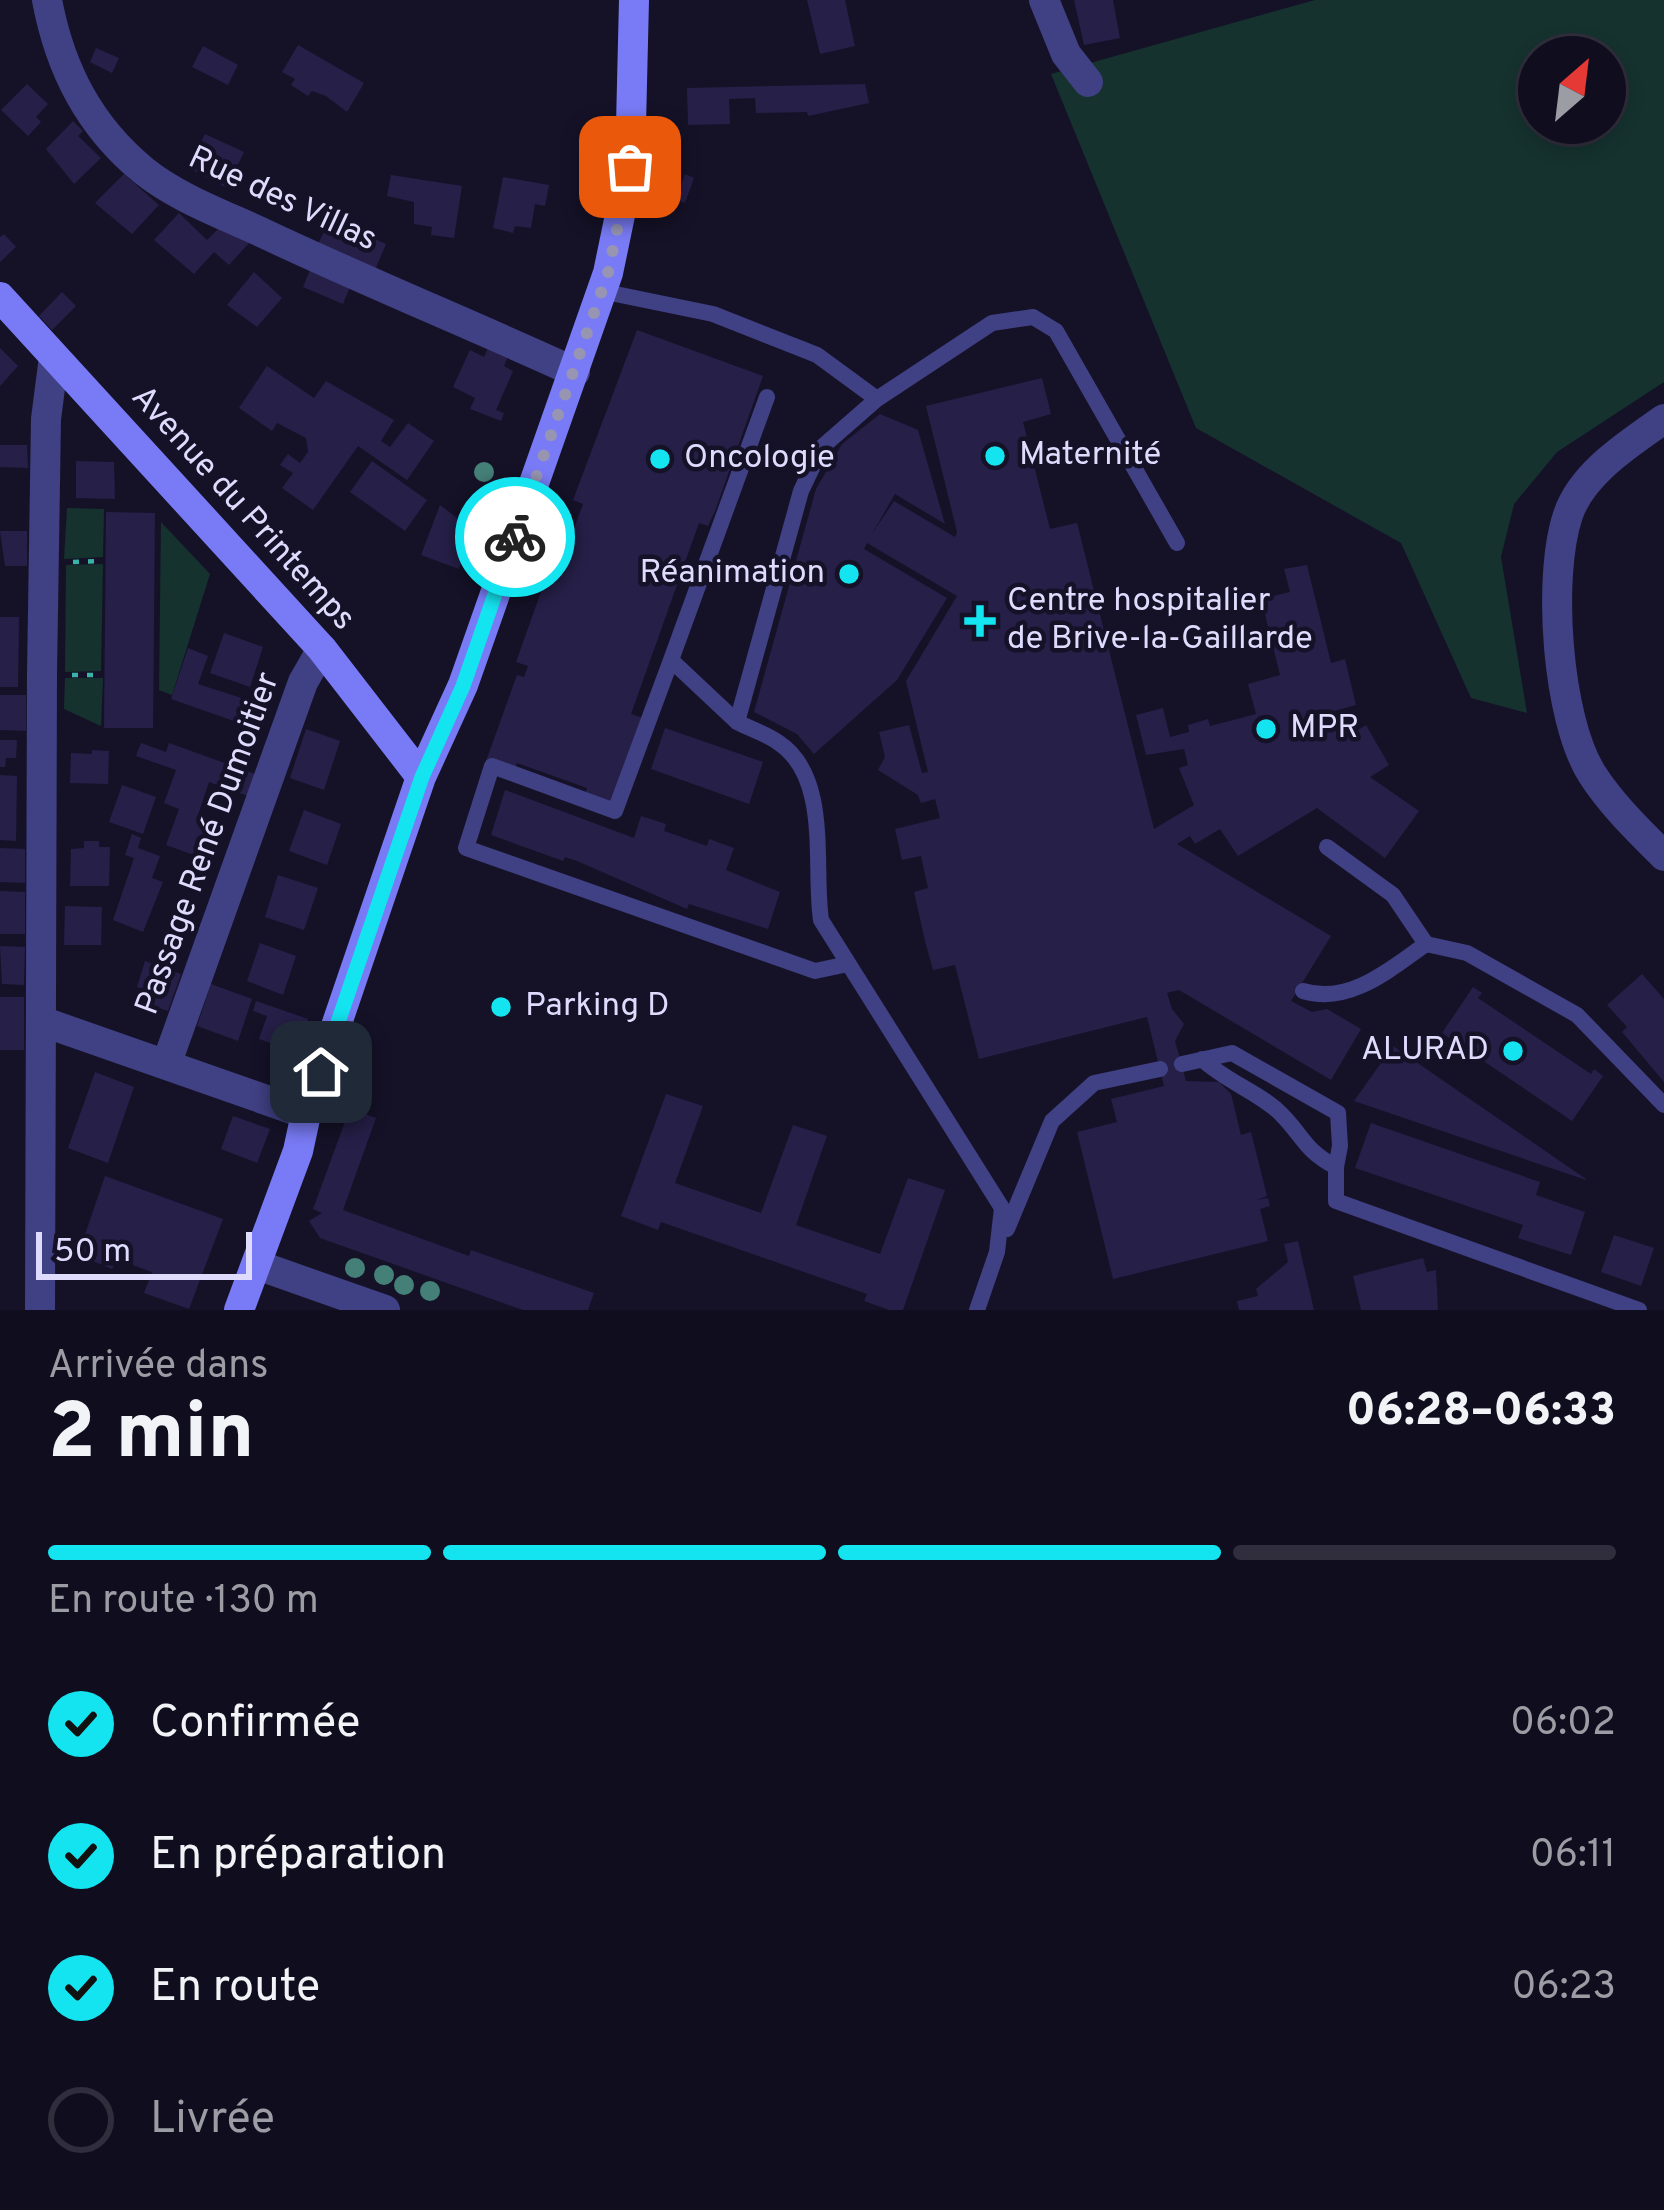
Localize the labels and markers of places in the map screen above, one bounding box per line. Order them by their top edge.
pin [579,116,681,218]
place label: Maternité [1019,435,1161,477]
place label: Oncologie [684,438,835,480]
marker: Maternité [982,443,1008,469]
marker: Oncologie [647,446,673,472]
place label: Réanimation [639,553,825,595]
marker: Réanimation [836,561,862,587]
place label: Centre hospitalier de Brive-la-Gaillarde [1007,581,1313,661]
marker: Centre hospitalier de Brive-la-Gaillarde [964,605,996,637]
place label: MPR [1290,708,1359,750]
marker: MPR [1253,716,1279,742]
place label: Parking D [525,986,669,1028]
marker: Parking D [488,994,514,1020]
pin [270,1021,372,1123]
place label: ALURAD [1361,1030,1489,1072]
marker: ALURAD [1500,1038,1526,1064]

